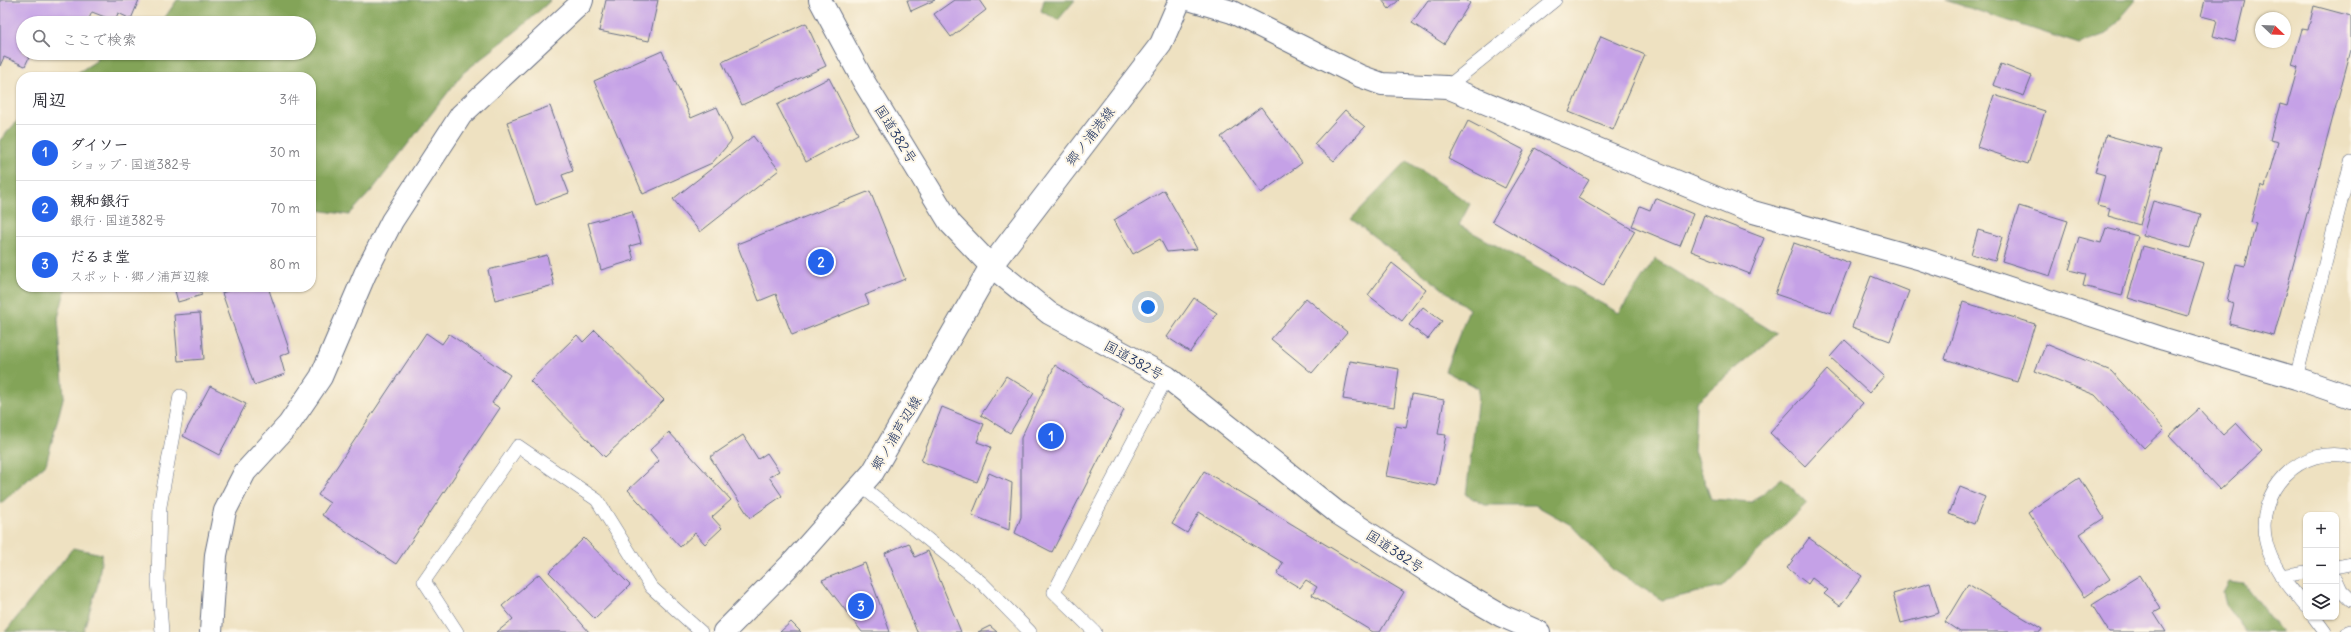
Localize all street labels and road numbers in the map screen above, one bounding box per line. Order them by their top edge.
street label: 国道382号 [871,101,921,167]
street label: 郷ノ浦港線 [1061,103,1119,169]
street label: 国道382号 [1101,336,1167,384]
street label: 郷ノ浦芦辺線 [867,392,925,474]
street label: 国道382号 [1363,526,1427,576]

